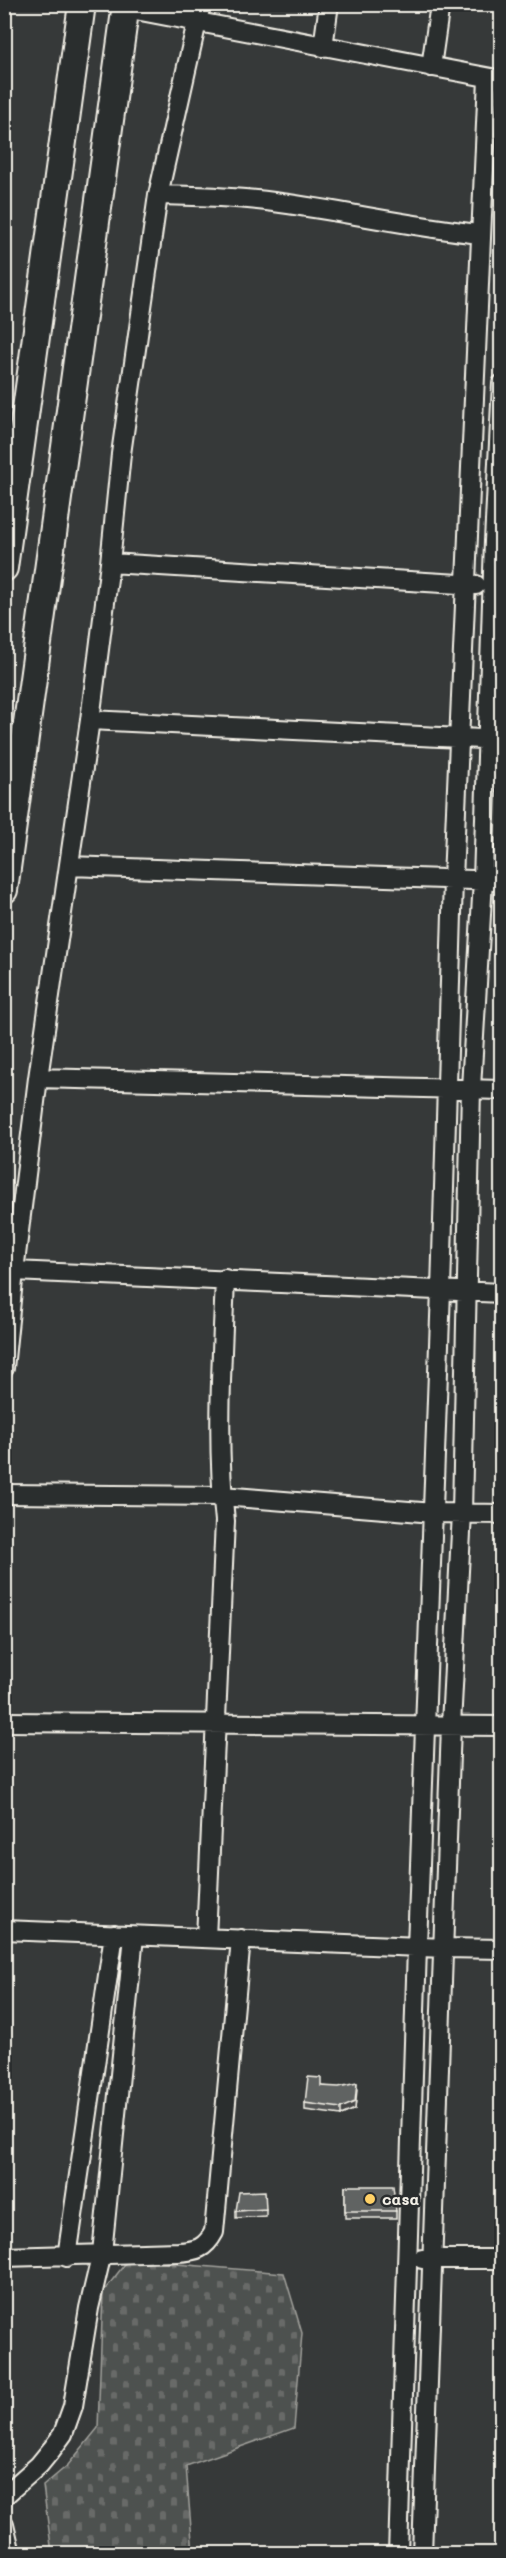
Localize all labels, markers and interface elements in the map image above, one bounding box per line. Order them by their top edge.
place label: casa [382,2188,419,2209]
marker: casa [363,2192,377,2206]

